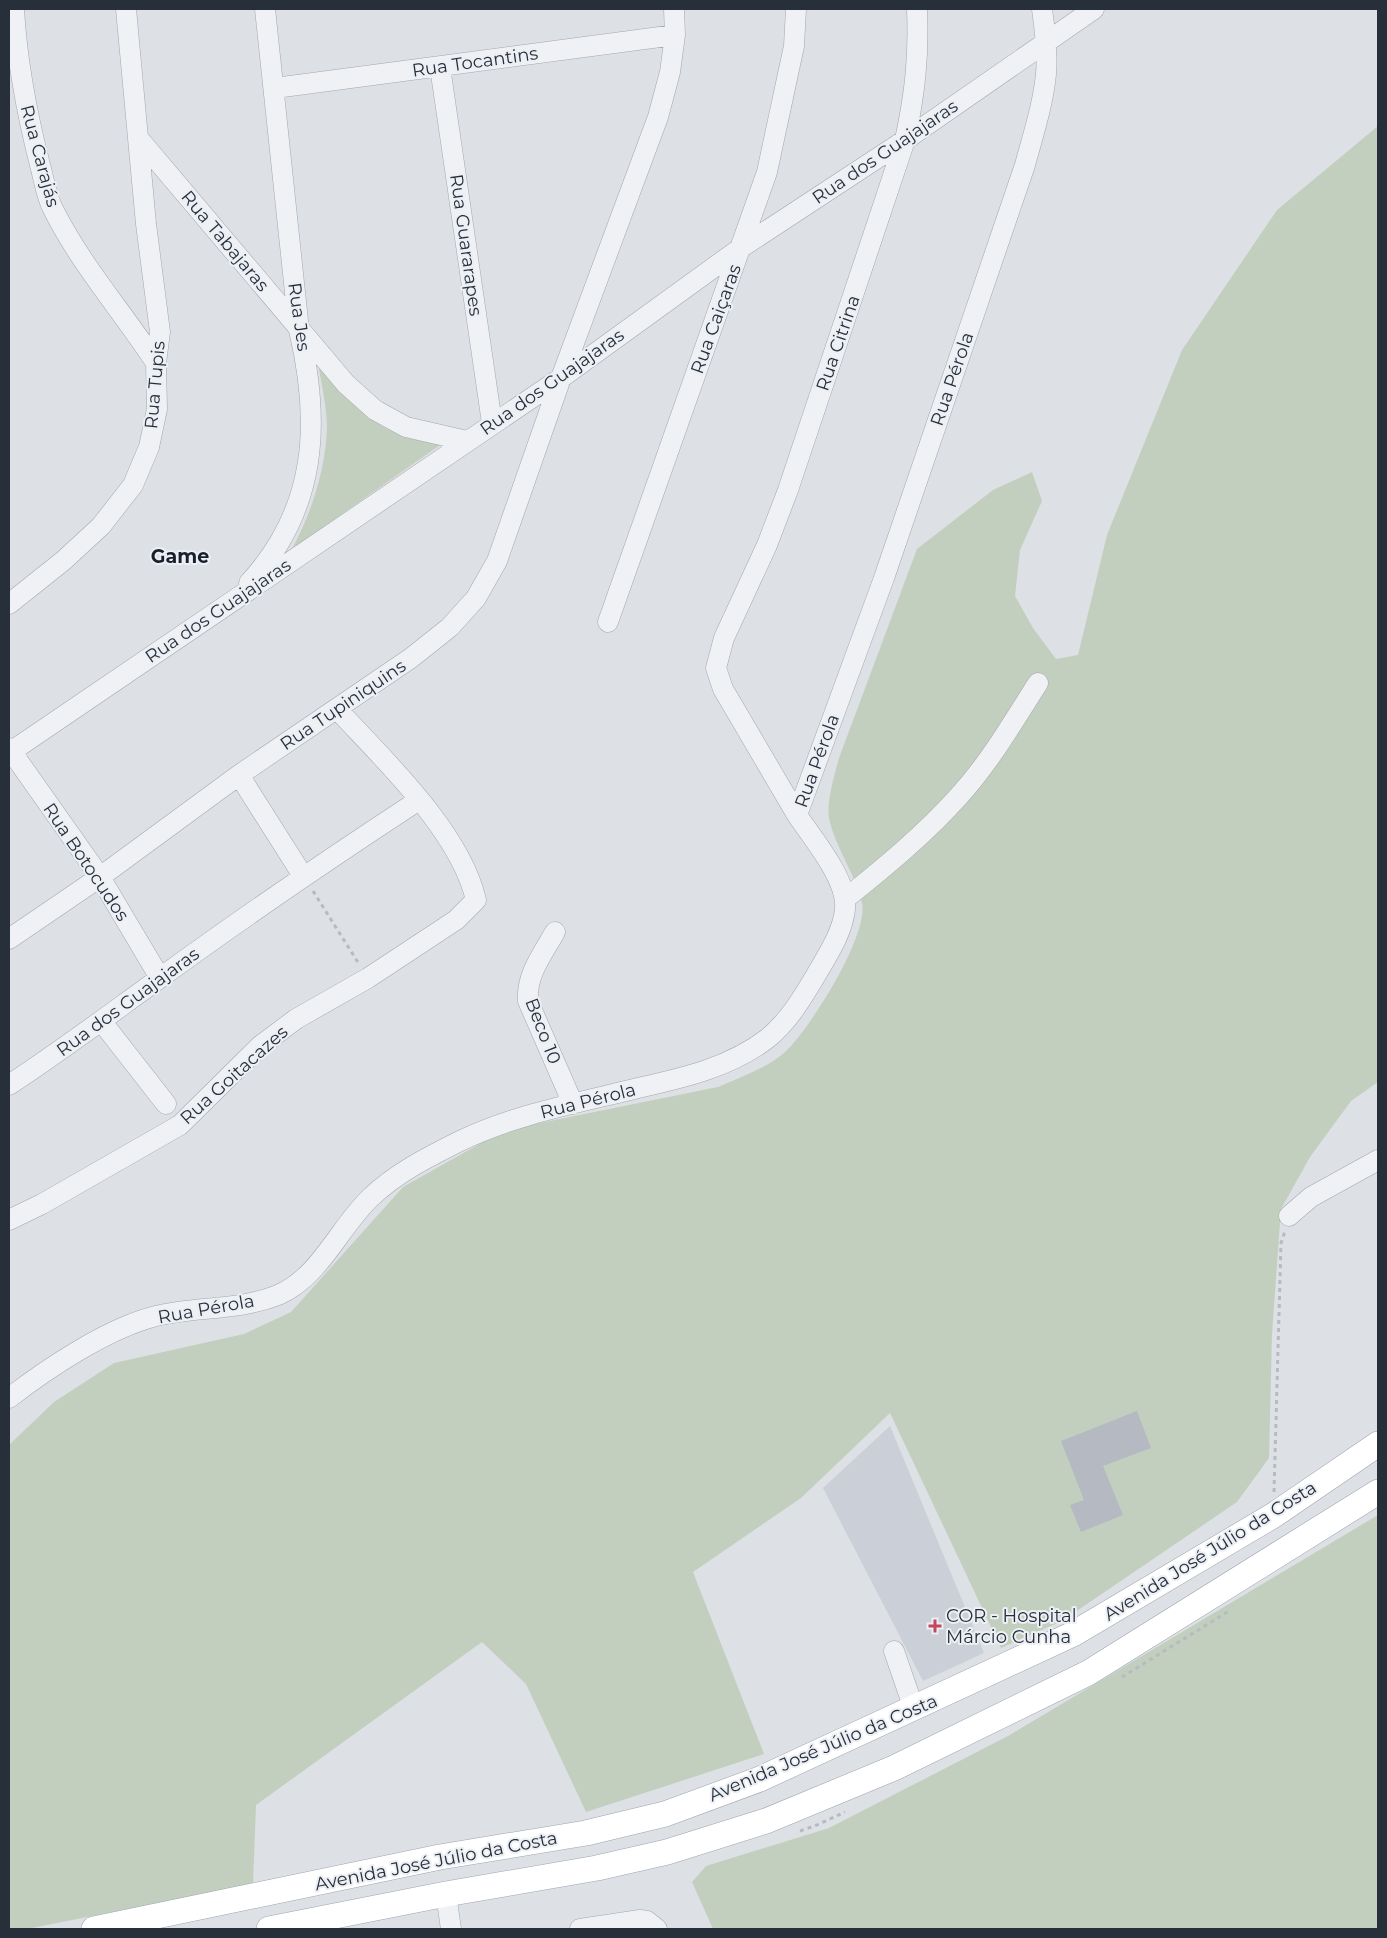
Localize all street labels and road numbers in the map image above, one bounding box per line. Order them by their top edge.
street label: Rua Tocantins [411,42,540,82]
street label: Rua dos Guajajaras [808,95,962,209]
street label: Rua Carajás [16,102,64,210]
street label: Rua Guararapes [445,173,487,318]
street label: Rua Tabajaras [176,186,274,296]
street label: Rua Caiçaras [686,261,746,377]
street label: Rua Jes [283,281,315,353]
street label: Rua Citrina [811,292,865,394]
street label: Rua dos Guajajaras [476,324,629,440]
street label: Rua Pérola [926,329,978,429]
street label: Rua Tupis [140,340,170,430]
street label: Rua dos Guajajaras [141,554,295,668]
street label: Rua Tupiniquins [276,655,410,755]
street label: Rua Pérola [790,711,844,811]
street label: Rua Botocudos [38,799,134,926]
street label: Rua dos Guajajaras [52,943,204,1061]
street label: Beco 10 [520,995,566,1067]
street label: Rua Goitacazes [176,1021,293,1129]
street label: Rua Pérola [538,1079,638,1123]
street label: Rua Pérola [156,1290,256,1328]
street label: Avenida José Júlio da Costa [1100,1476,1320,1626]
street label: Avenida José Júlio da Costa [705,1690,941,1806]
street label: Avenida José Júlio da Costa [313,1827,559,1895]

